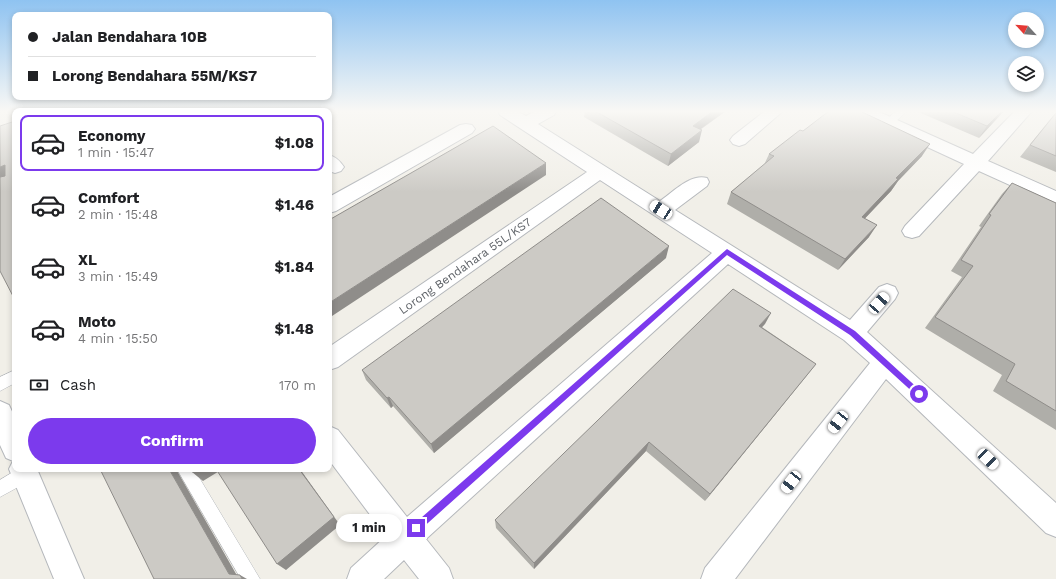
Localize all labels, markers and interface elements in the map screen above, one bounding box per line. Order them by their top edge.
north arrow [1008,12,1044,48]
map controls [1008,12,1044,92]
text: Jalan Bendahara 10B [52,28,207,46]
button: layers [1008,56,1044,92]
text: Lorong Bendahara 55M/KS7 [52,67,257,85]
icon: car [30,125,66,161]
text: Economy [78,127,145,145]
text: $1.08 [275,134,314,152]
text: 1 min · 15:47 [78,145,154,160]
icon: car [30,187,66,223]
text: Comfort [78,189,139,207]
text: $1.46 [275,196,314,214]
car [648,198,674,222]
text: 2 min · 15:48 [78,207,158,222]
street label: Lorong Bendahara 55L/KS7 [396,215,534,317]
icon: car [30,249,66,285]
text: XL [78,251,97,269]
text: $1.84 [274,258,314,276]
text: 3 min · 15:49 [78,269,158,284]
car [867,290,891,316]
icon: car [30,311,66,347]
text: Moto [78,313,116,331]
text: $1.48 [275,320,314,338]
text: 4 min · 15:50 [78,331,158,346]
icon: cash [28,374,50,396]
text: Cash [60,376,96,394]
text: 170 m [279,378,316,393]
route start [910,385,928,403]
car [826,409,850,435]
button: Confirm [28,418,316,464]
car [975,446,1001,472]
car [779,469,803,495]
callout: 1 min [336,514,402,542]
route end [407,519,425,537]
text: 1 min [352,520,386,535]

